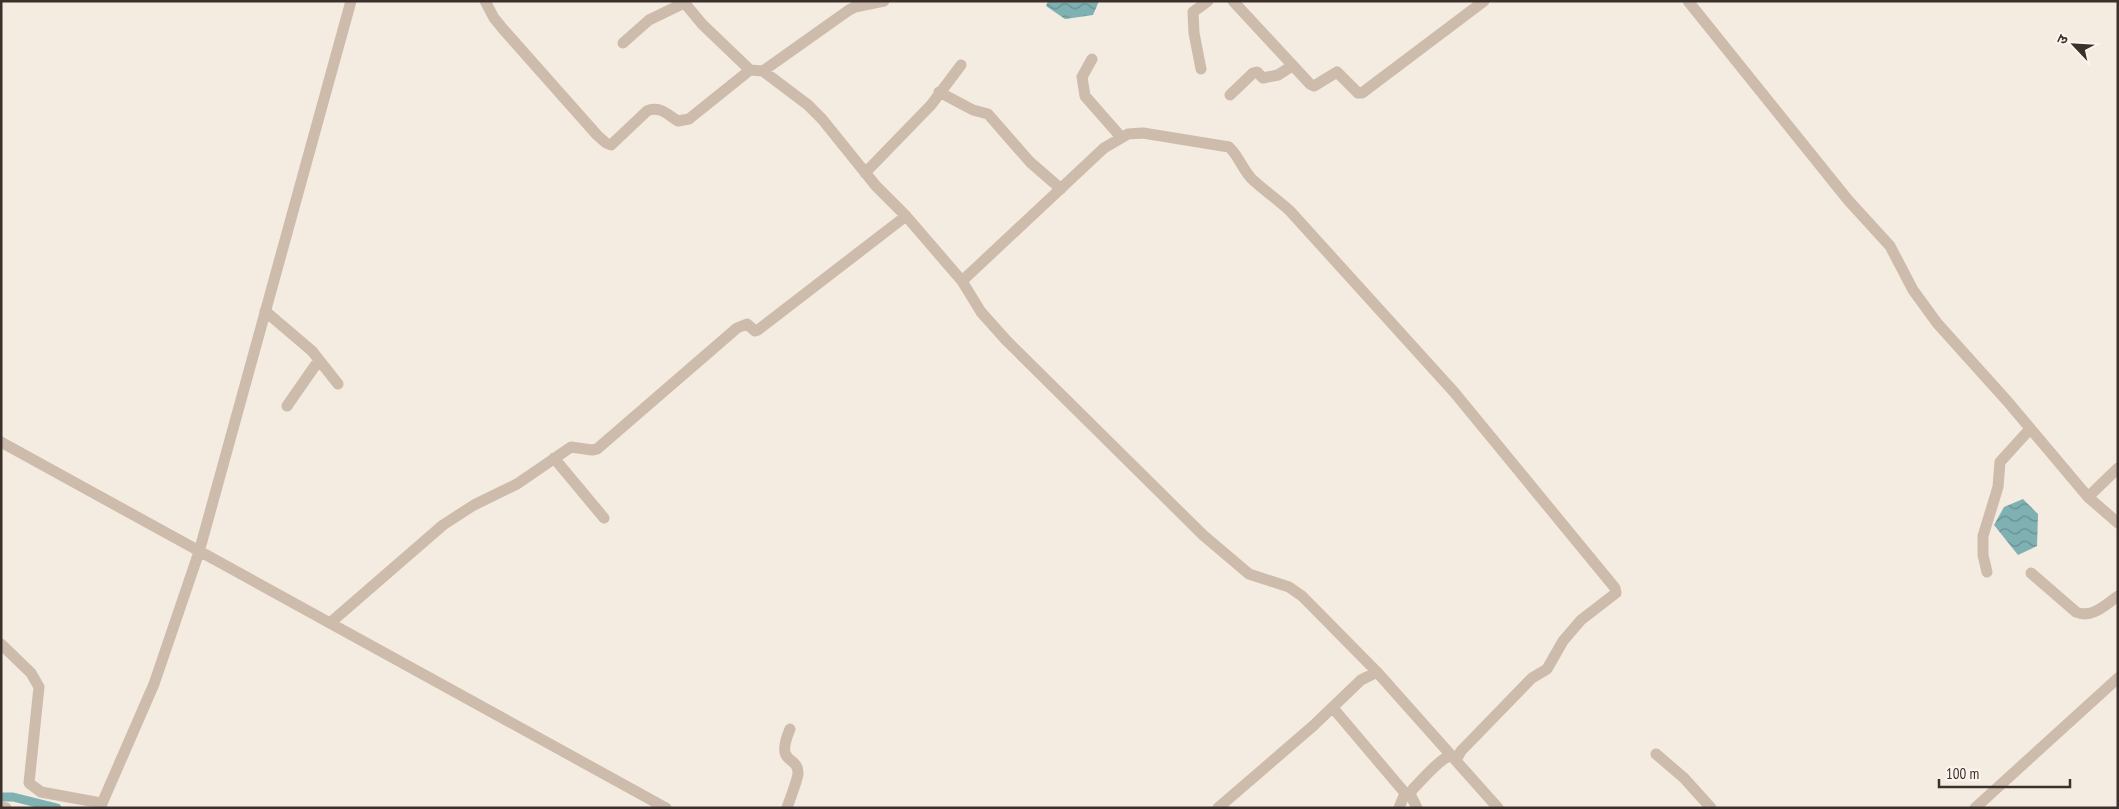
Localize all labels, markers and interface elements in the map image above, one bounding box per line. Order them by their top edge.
north arrow [2049,20,2099,70]
text: उ [2052,31,2072,47]
scale bar [1939,756,2070,788]
text: 100 m [1946,764,1979,783]

